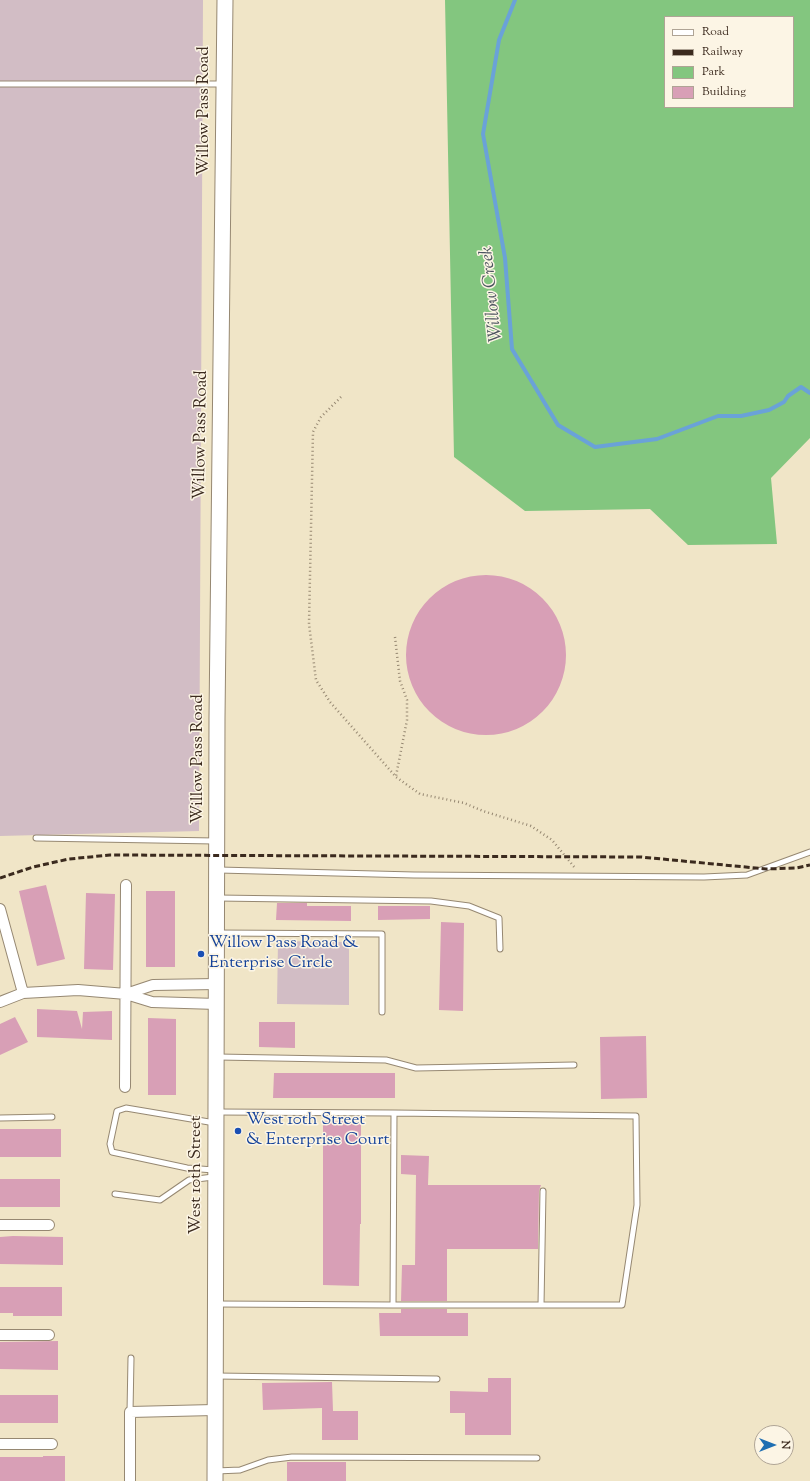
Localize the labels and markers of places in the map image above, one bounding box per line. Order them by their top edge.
place label: Willow Pass Road & Enterprise Circle [209,934,358,974]
marker: Willow Pass Road & Enterprise Circle [196,949,206,959]
place label: West 10th Street & Enterprise Court [246,1111,389,1151]
marker: West 10th Street & Enterprise Court [233,1126,243,1136]

